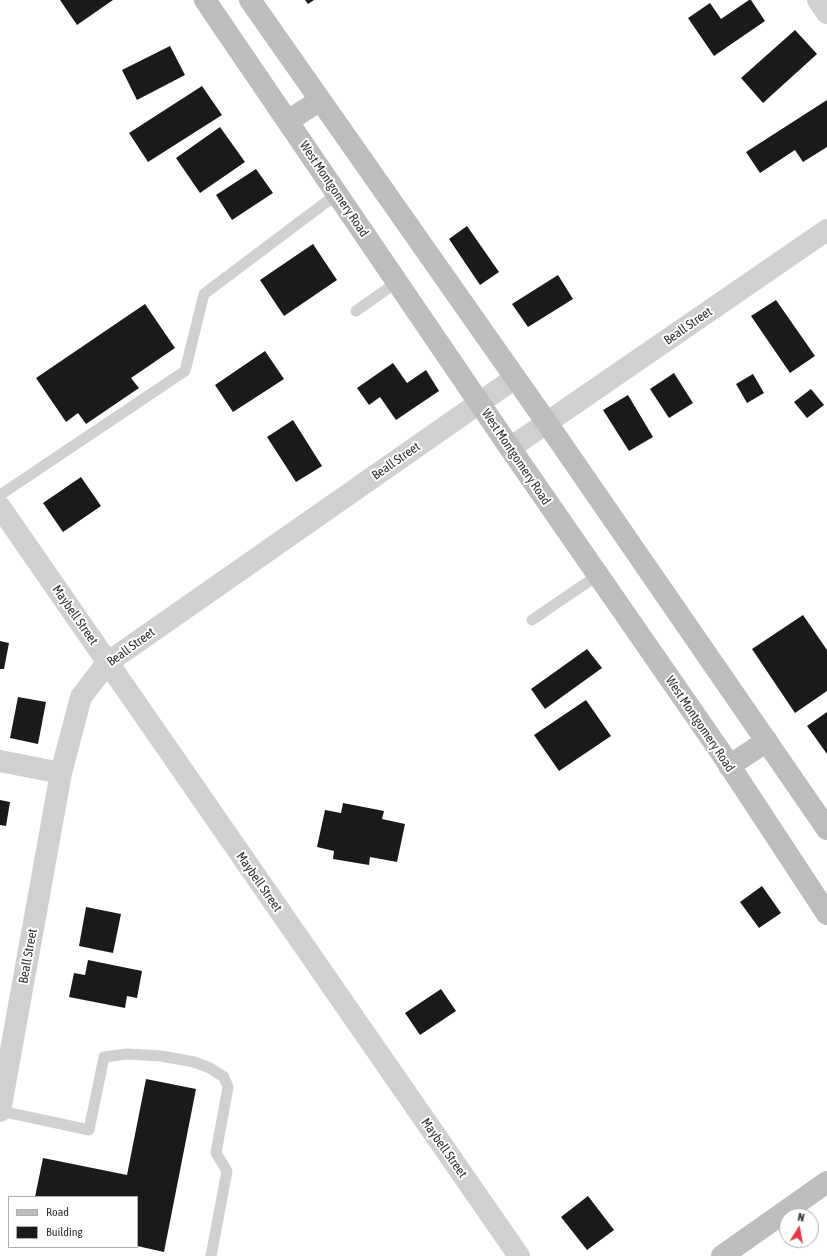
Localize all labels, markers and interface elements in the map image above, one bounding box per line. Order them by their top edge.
street label: West Montgomery Road [296,138,372,240]
street label: Beall Street [661,304,715,348]
street label: West Montgomery Road [478,406,554,508]
street label: Beall Street [369,439,423,483]
street label: Maybell Street [49,582,101,648]
street label: Beall Street [104,624,158,670]
street label: West Montgomery Road [662,673,738,775]
street label: Maybell Street [233,849,285,915]
street label: Beall Street [16,927,40,985]
street label: Maybell Street [418,1115,470,1181]
legend [8,1196,138,1248]
text: Road [46,1205,69,1219]
north arrow [779,1208,819,1248]
text: N [797,1211,805,1224]
text: Building [46,1225,83,1239]

